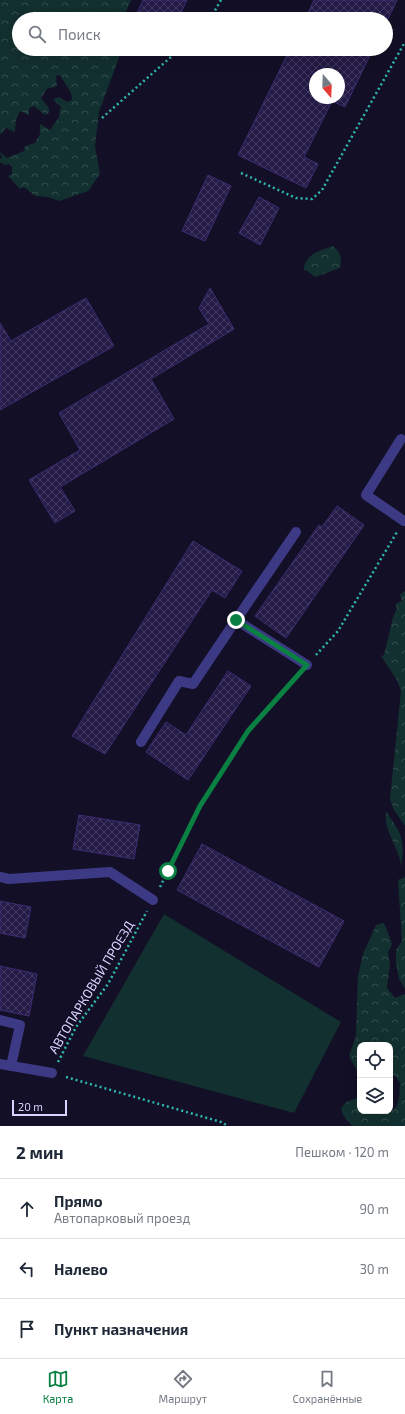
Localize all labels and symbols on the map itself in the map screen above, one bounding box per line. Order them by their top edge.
north arrow [309,68,345,104]
route end [227,611,245,629]
route start [159,862,177,880]
street label: АВТОПАРКОВЫЙ ПРОЕЗД [45,918,137,1056]
scale bar [12,1098,67,1117]

